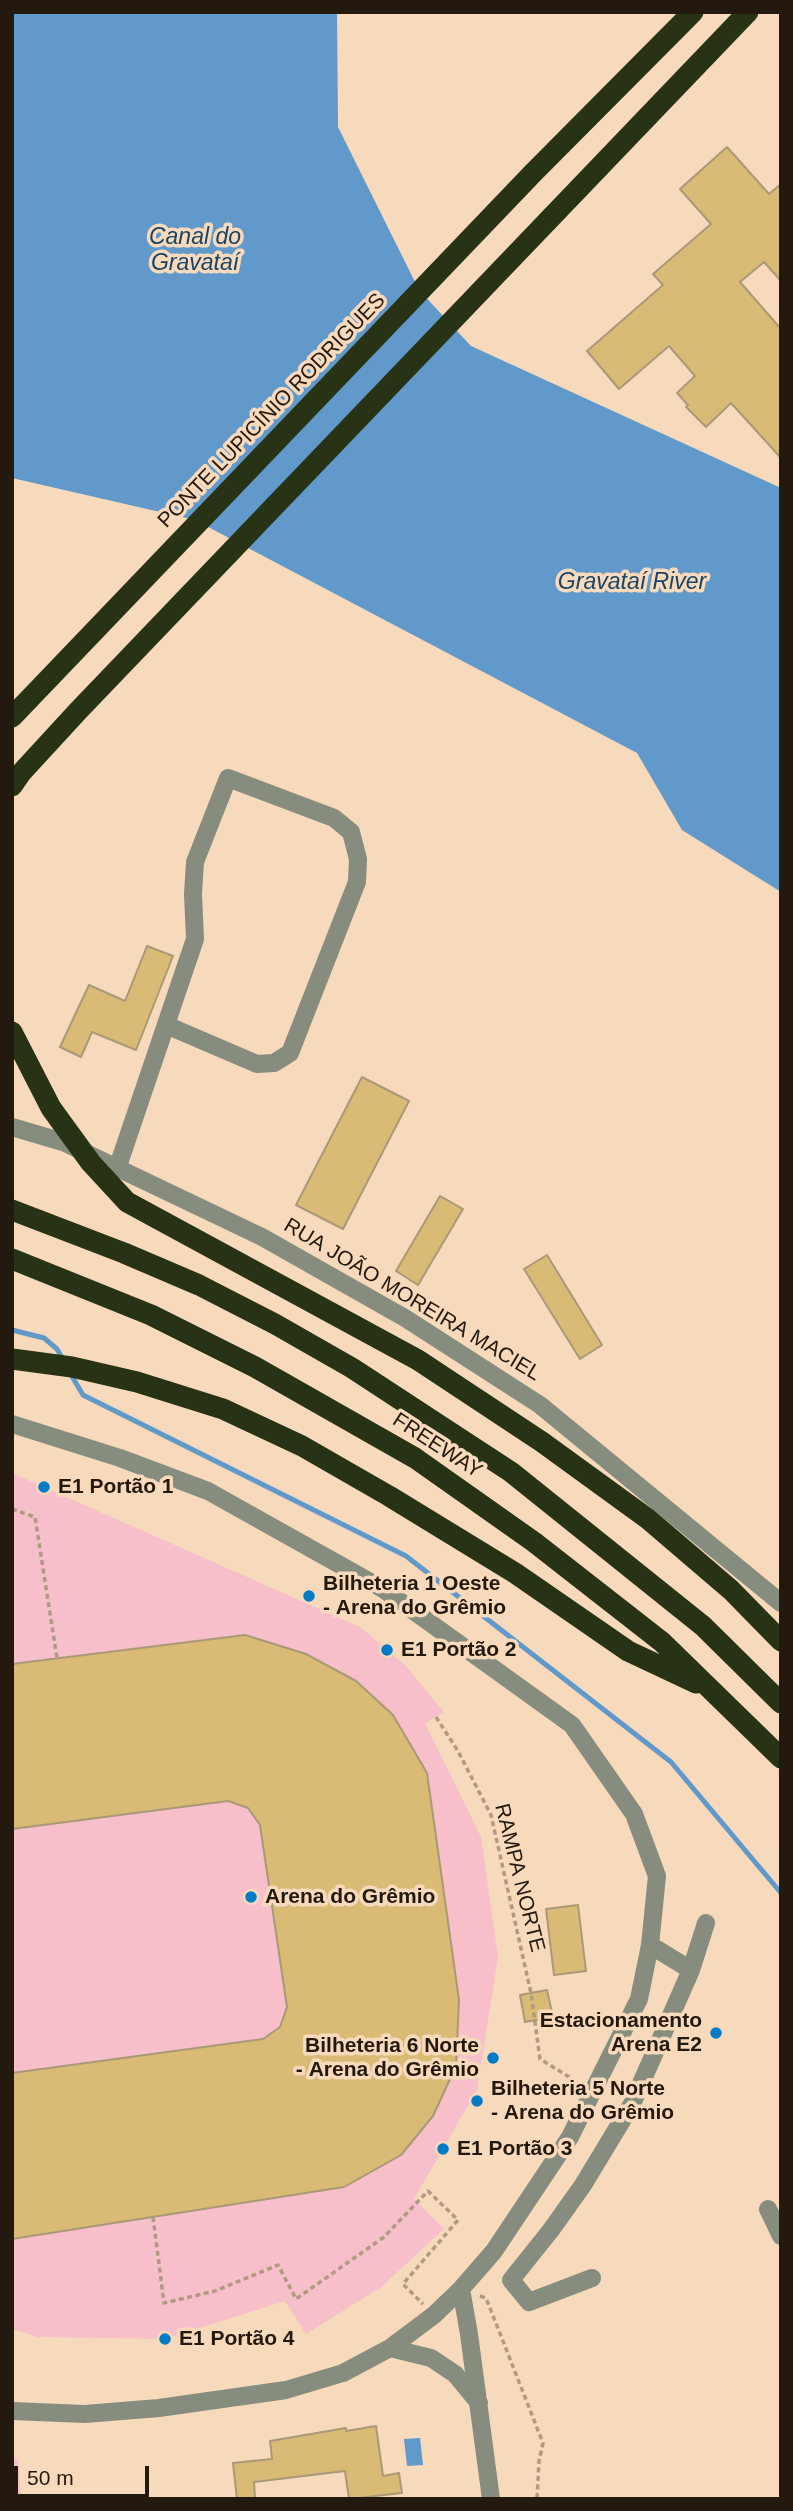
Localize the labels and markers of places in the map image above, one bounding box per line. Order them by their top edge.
place label: E1 Portão 1 [58,1474,174,1500]
marker: E1 Portão 1 [36,1479,52,1495]
place label: Bilheteria 1 Oeste - Arena do Grêmio [323,1571,506,1621]
marker: Bilheteria 1 Oeste - Arena do Grêmio [301,1588,317,1604]
place label: E1 Portão 2 [401,1637,517,1663]
marker: E1 Portão 2 [379,1642,395,1658]
place label: Arena do Grêmio [265,1884,435,1910]
marker: Arena do Grêmio [243,1889,259,1905]
place label: Estacionamento Arena E2 [540,2008,702,2058]
marker: Estacionamento Arena E2 [708,2025,724,2041]
place label: Bilheteria 6 Norte - Arena do Grêmio [296,2033,479,2083]
marker: Bilheteria 6 Norte - Arena do Grêmio [485,2050,501,2066]
place label: Bilheteria 5 Norte - Arena do Grêmio [491,2076,674,2126]
marker: Bilheteria 5 Norte - Arena do Grêmio [469,2093,485,2109]
place label: E1 Portão 3 [457,2136,573,2162]
marker: E1 Portão 3 [435,2141,451,2157]
place label: E1 Portão 4 [179,2326,295,2352]
marker: E1 Portão 4 [157,2331,173,2347]

